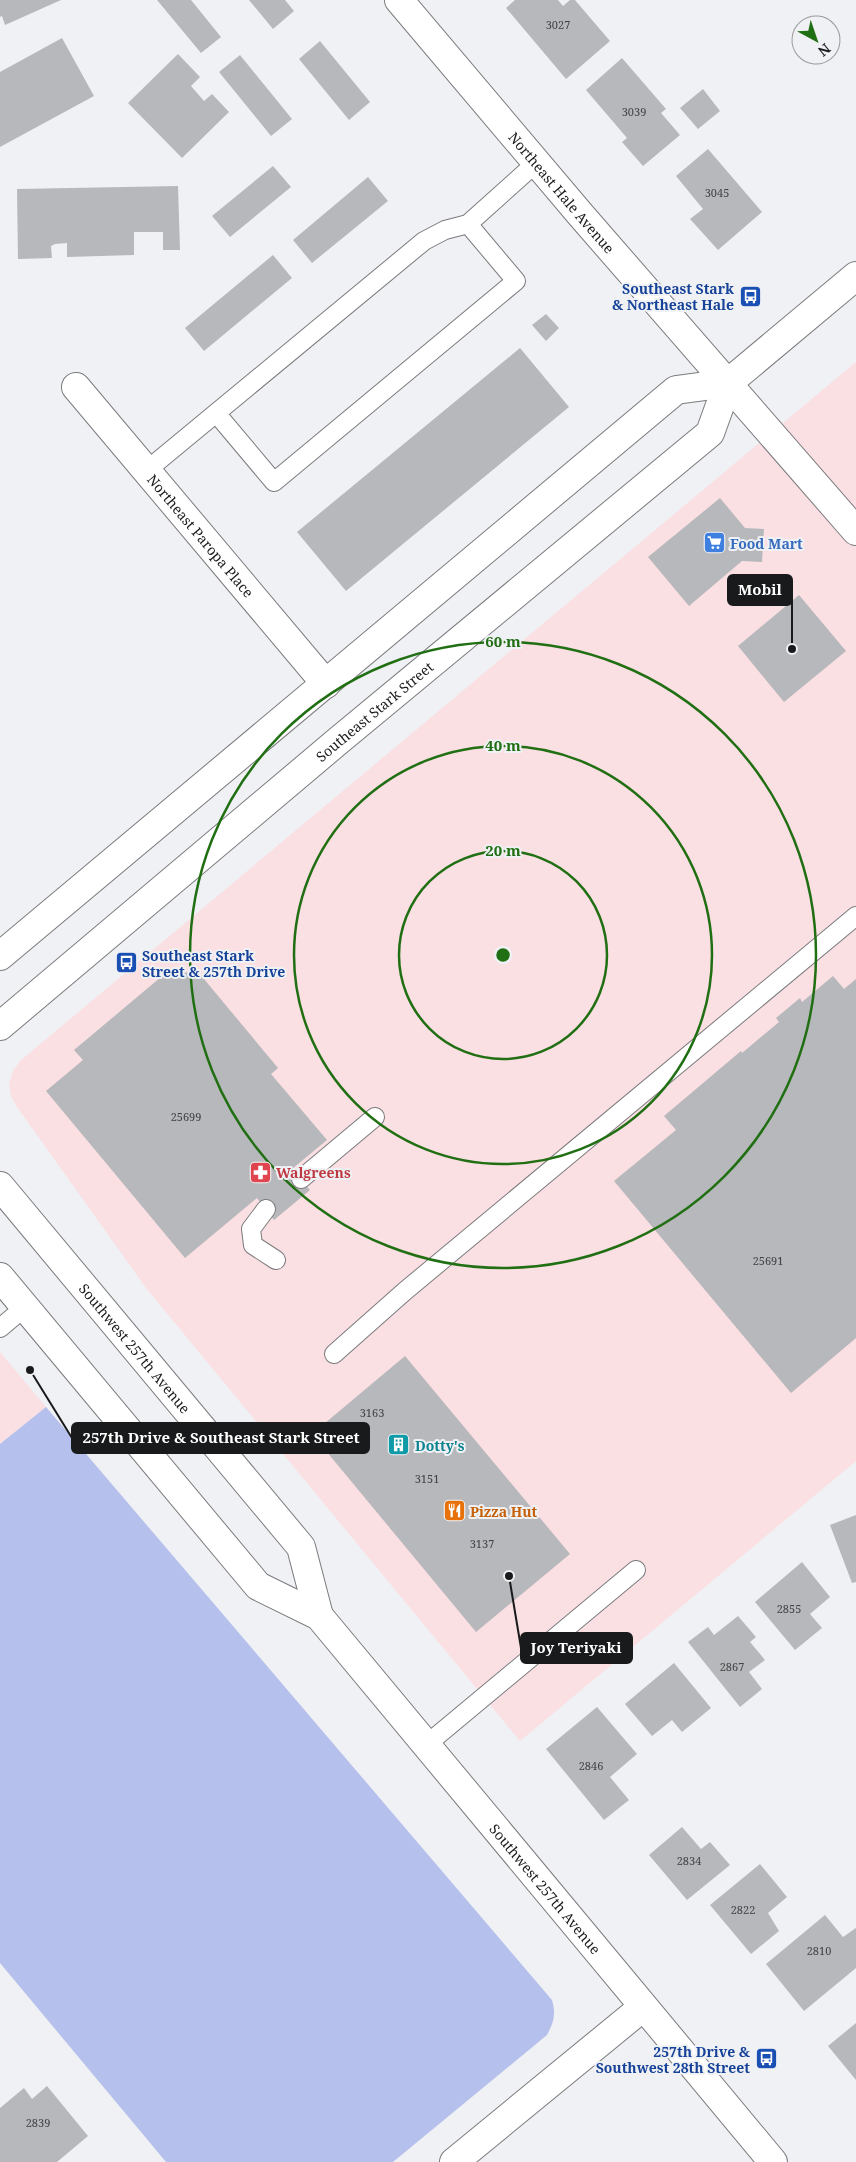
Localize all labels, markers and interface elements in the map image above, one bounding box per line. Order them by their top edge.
north arrow [791,15,841,65]
house number: 3027 [546,17,570,32]
text: N [814,40,835,61]
house number: 3039 [622,104,646,119]
street label: Northeast Hale Avenue [505,127,619,257]
house number: 3045 [705,185,729,200]
place label: Southeast Stark & Northeast Hale [612,279,734,314]
bus stop icon: Southeast Stark & Northeast Hale [738,284,762,308]
street label: Northeast Paropa Place [144,470,258,601]
supermarket icon: Food Mart [702,531,726,555]
place label: Food Mart [730,534,803,553]
callout: Mobil [728,575,792,605]
text: Mobil [738,579,783,599]
text: 60 m [485,631,521,651]
street label: Southeast Stark Street [312,657,437,765]
text: 40 m [485,735,521,755]
text: 20 m [485,840,521,860]
place label: Southeast Stark Street & 257th Drive [142,946,285,981]
centre of rings [494,946,512,964]
bus stop icon: Southeast Stark Street & 257th Drive [114,951,138,975]
house number: 25699 [171,1109,201,1124]
pharmacy icon: Walgreens [248,1160,272,1184]
place label: Walgreens [276,1163,351,1182]
house number: 25691 [753,1253,783,1268]
street label: Southwest 257th Avenue [75,1279,195,1417]
house number: 3163 [360,1405,384,1420]
callout: 257th Drive & Southeast Stark Street [72,1423,369,1453]
text: 257th Drive & Southeast Stark Street [82,1427,360,1447]
building icon: Dotty's [387,1433,411,1457]
place label: Dotty's [415,1436,465,1455]
house number: 3151 [415,1471,439,1486]
restaurant icon: Pizza Hut [442,1499,466,1523]
place label: Pizza Hut [470,1502,538,1521]
house number: 3137 [470,1536,494,1551]
house number: 2855 [777,1601,801,1616]
callout: Joy Teriyaki [521,1633,632,1663]
text: Joy Teriyaki [530,1637,622,1657]
house number: 2867 [720,1659,744,1674]
house number: 2846 [579,1758,603,1773]
street label: Southwest 257th Avenue [486,1819,605,1958]
house number: 2834 [677,1853,701,1868]
house number: 2822 [731,1902,755,1917]
house number: 2810 [807,1943,831,1958]
place label: 257th Drive & Southwest 28th Street [596,2042,751,2077]
bus stop icon: 257th Drive & Southwest 28th Street [754,2047,778,2071]
house number: 2839 [26,2115,50,2130]

